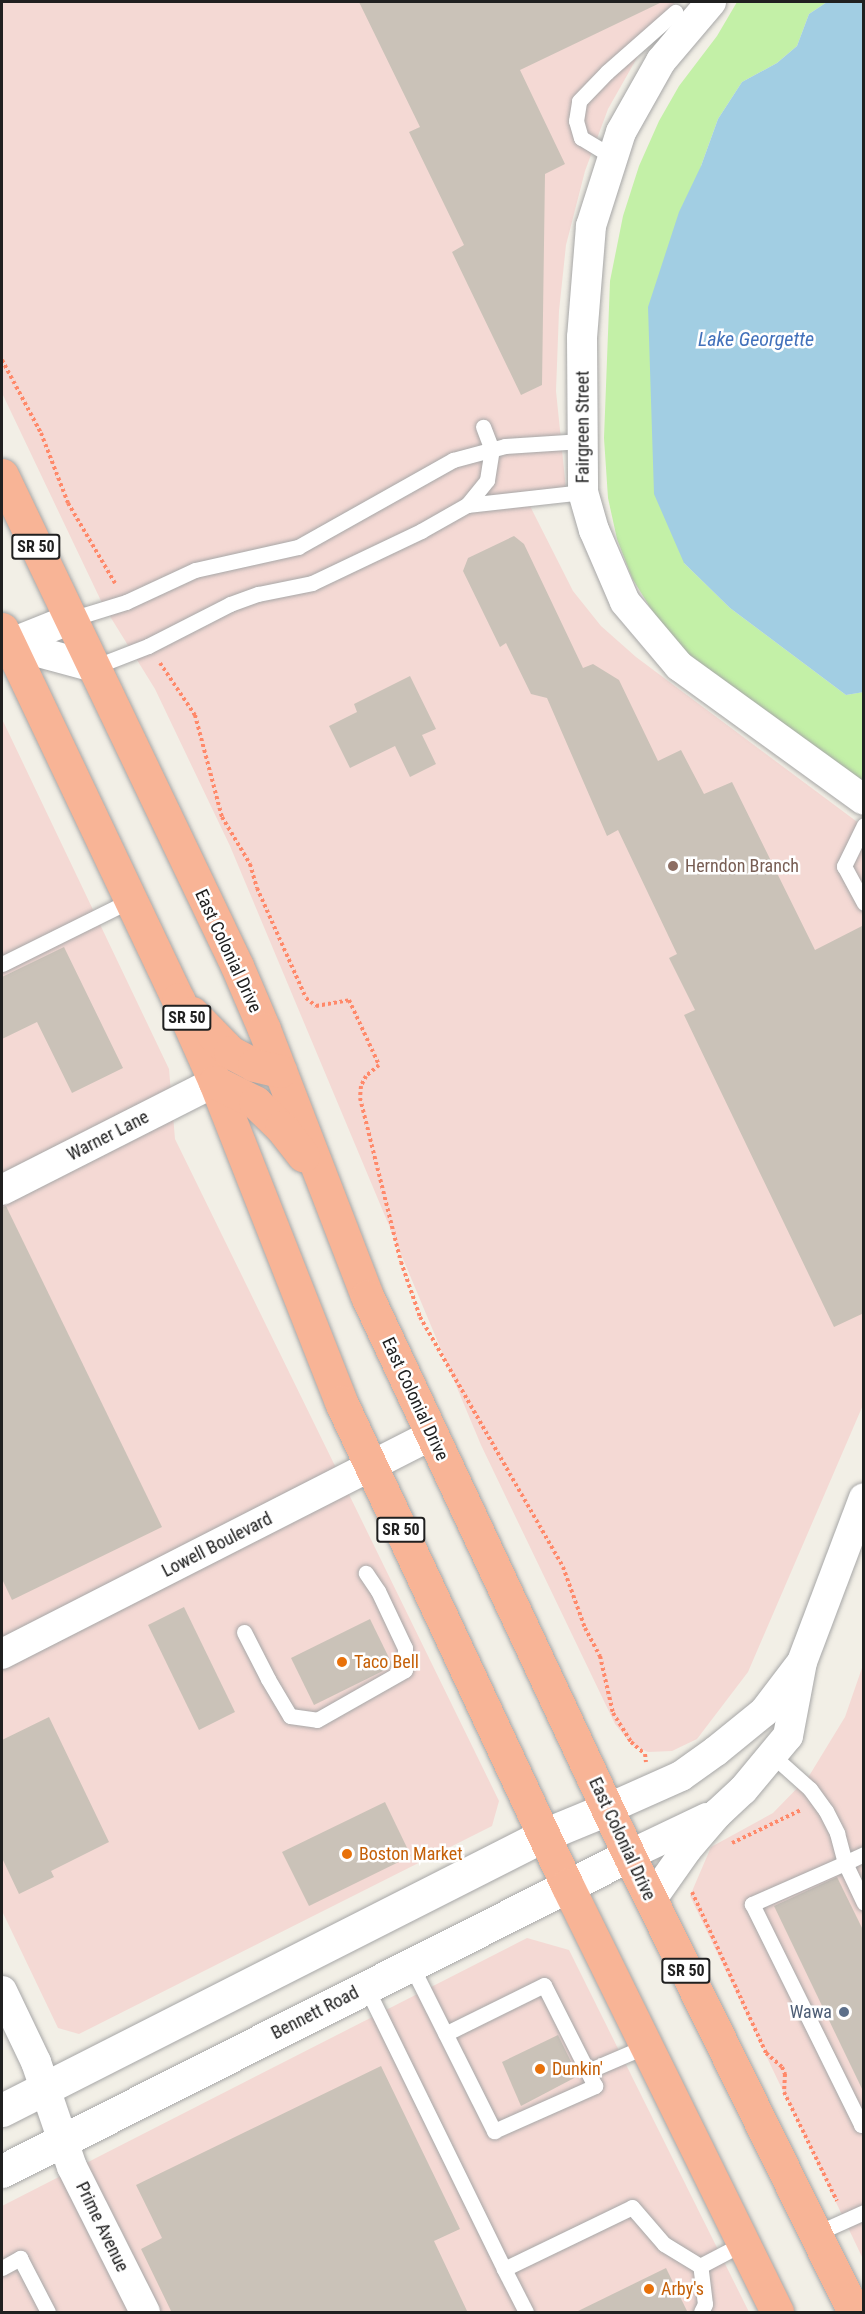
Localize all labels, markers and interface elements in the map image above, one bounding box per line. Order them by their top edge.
water label: Lake Georgette [698,327,814,351]
street label: Fairgreen Street [572,371,594,483]
road number: SR 50 [10,534,62,560]
place label: Herndon Branch [685,855,799,877]
marker: Herndon Branch [666,859,680,873]
street label: East Colonial Drive [190,886,266,1016]
road number: SR 50 [162,1005,213,1031]
street label: Warner Lane [64,1106,152,1166]
street label: East Colonial Drive [377,1334,453,1464]
street label: Lowell Boulevard [158,1508,276,1582]
road number: SR 50 [376,1517,426,1543]
place label: Taco Bell [354,1651,419,1673]
marker: Taco Bell [335,1655,349,1669]
street label: East Colonial Drive [584,1774,660,1904]
place label: Boston Market [359,1843,463,1865]
marker: Boston Market [340,1847,354,1861]
road number: SR 50 [660,1958,712,1984]
street label: Bennett Road [268,1982,362,2044]
place label: Wawa [790,2001,832,2023]
marker: Wawa [837,2005,851,2019]
place label: Dunkin' [552,2058,603,2080]
marker: Dunkin' [533,2062,547,2076]
street label: Prime Avenue [71,2178,133,2276]
place label: Arby's [661,2278,704,2300]
marker: Arby's [642,2282,656,2296]

